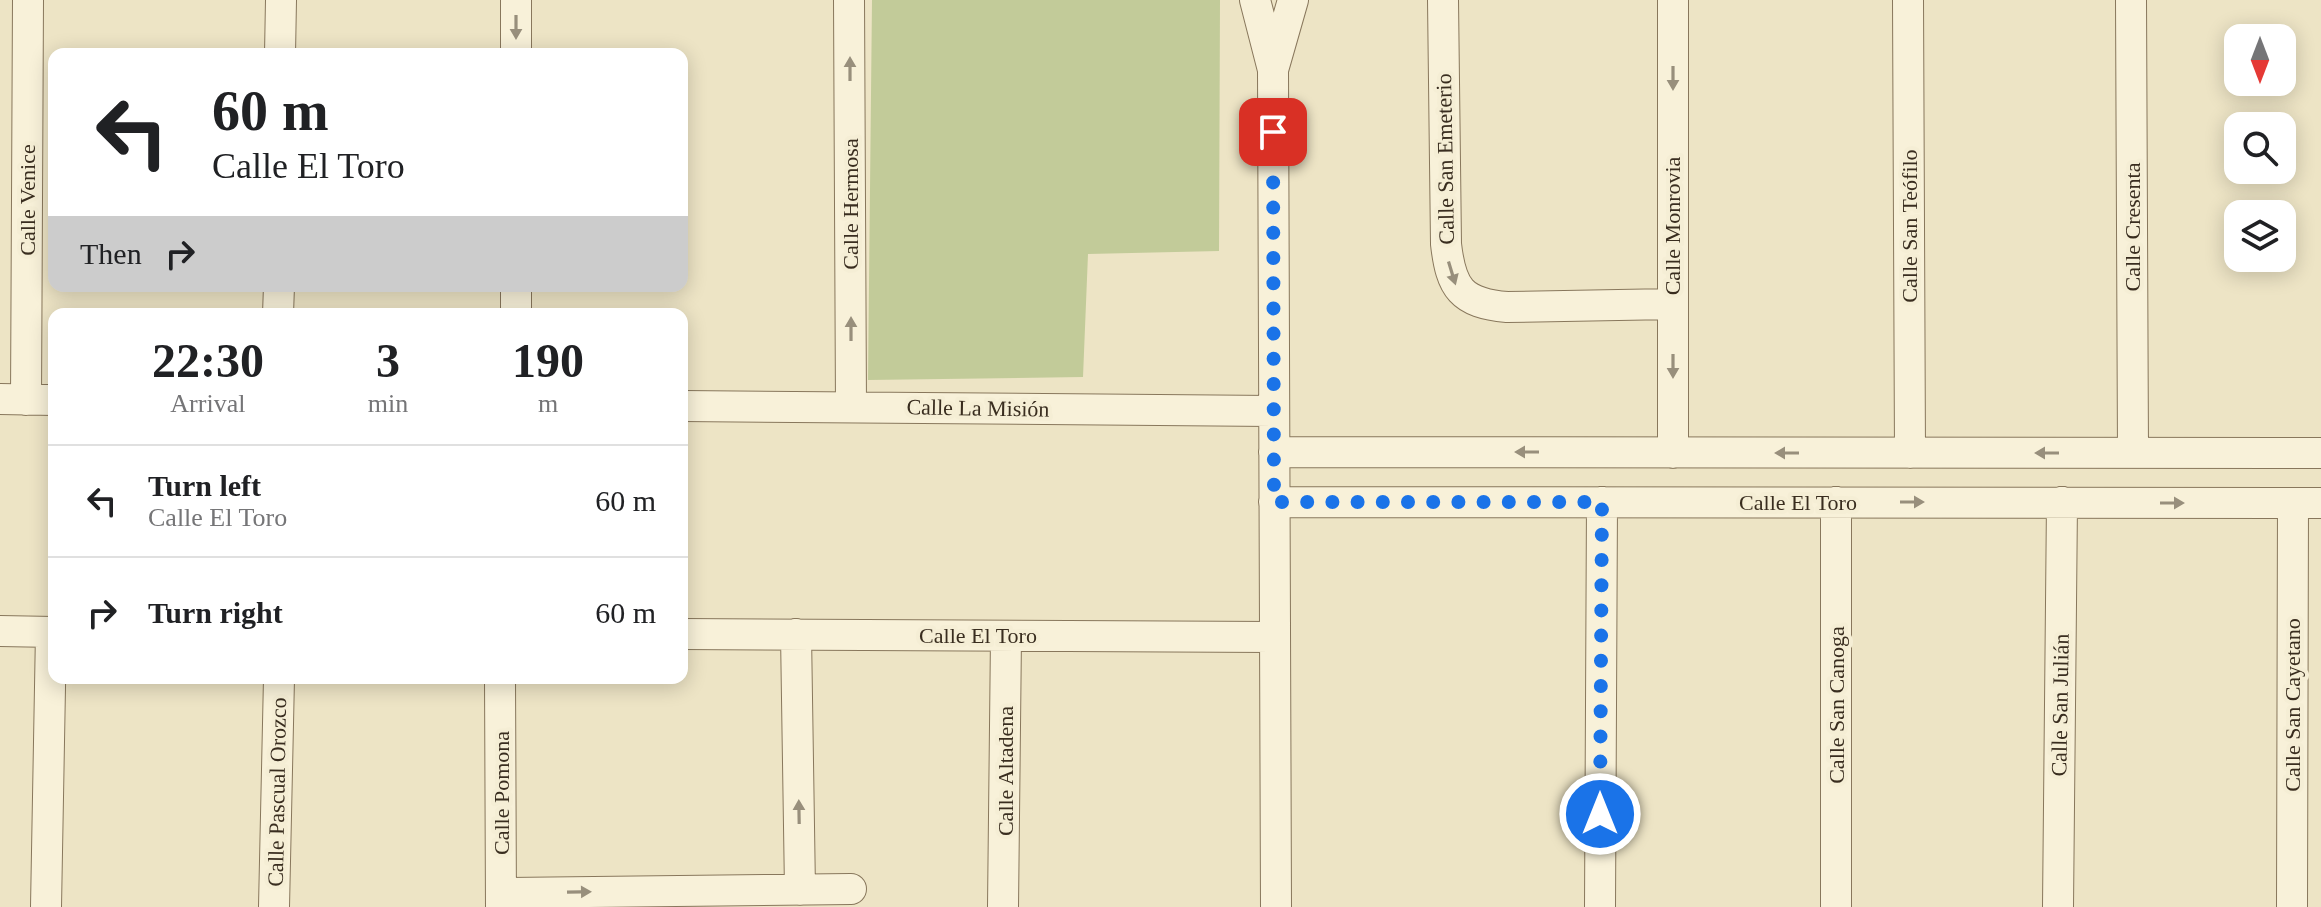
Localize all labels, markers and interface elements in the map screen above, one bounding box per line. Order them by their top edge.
one-way arrow [510,15,522,40]
north arrow [2224,24,2296,96]
map controls [2224,24,2296,272]
one-way arrow [844,56,856,81]
one-way arrow [1667,66,1679,91]
street label: Calle San Emeterio [1431,73,1459,245]
icon: left [80,80,184,184]
text: 60 m [212,80,329,142]
pin [1239,98,1307,166]
icon: arrive [1251,110,1295,154]
button: search [2224,112,2296,184]
street label: Calle Hermosa [838,138,863,270]
street label: Calle Venice [15,144,40,256]
text: Calle El Toro [212,146,405,186]
street label: Calle San Teófilo [1897,149,1922,303]
street label: Calle Monrovia [1660,156,1685,295]
street label: Calle Cresenta [2120,162,2145,291]
button: layers [2224,200,2296,272]
icon: right [158,232,202,276]
text: Then [80,237,142,270]
one-way arrow [1446,261,1459,285]
one-way arrow [845,316,857,341]
text: 22:30 [152,334,264,387]
text: 3 [376,334,400,387]
text: 190 [512,334,584,387]
one-way arrow [1667,354,1679,379]
text: Arrival [170,389,245,418]
text: min [368,389,408,418]
text: m [538,389,558,418]
street label: Calle La Misión [906,394,1050,422]
one-way arrow [1514,446,1539,458]
one-way arrow [1774,447,1799,459]
one-way arrow [2034,447,2059,459]
text: Turn left [148,469,261,502]
icon: left [80,479,124,523]
text: 60 m [595,484,656,517]
street label: Calle El Toro [1739,490,1857,515]
one-way arrow [1900,496,1925,508]
one-way arrow [2160,497,2185,509]
text: Calle El Toro [148,503,287,532]
icon: right [80,591,124,635]
text: Turn right [148,596,283,629]
text: 60 m [595,596,656,629]
street label: Calle San Cayetano [2280,618,2305,792]
street label: Calle El Toro [919,623,1037,648]
street label: Calle San Canoga [1824,626,1849,784]
street label: Calle San Julián [2046,633,2074,777]
street label: Calle Pascual Orozco [263,697,291,887]
street label: Calle Altadena [993,706,1018,836]
street label: Calle Pomona [489,731,514,855]
position arrow [1558,772,1642,856]
one-way arrow [793,799,805,824]
one-way arrow [567,886,592,898]

